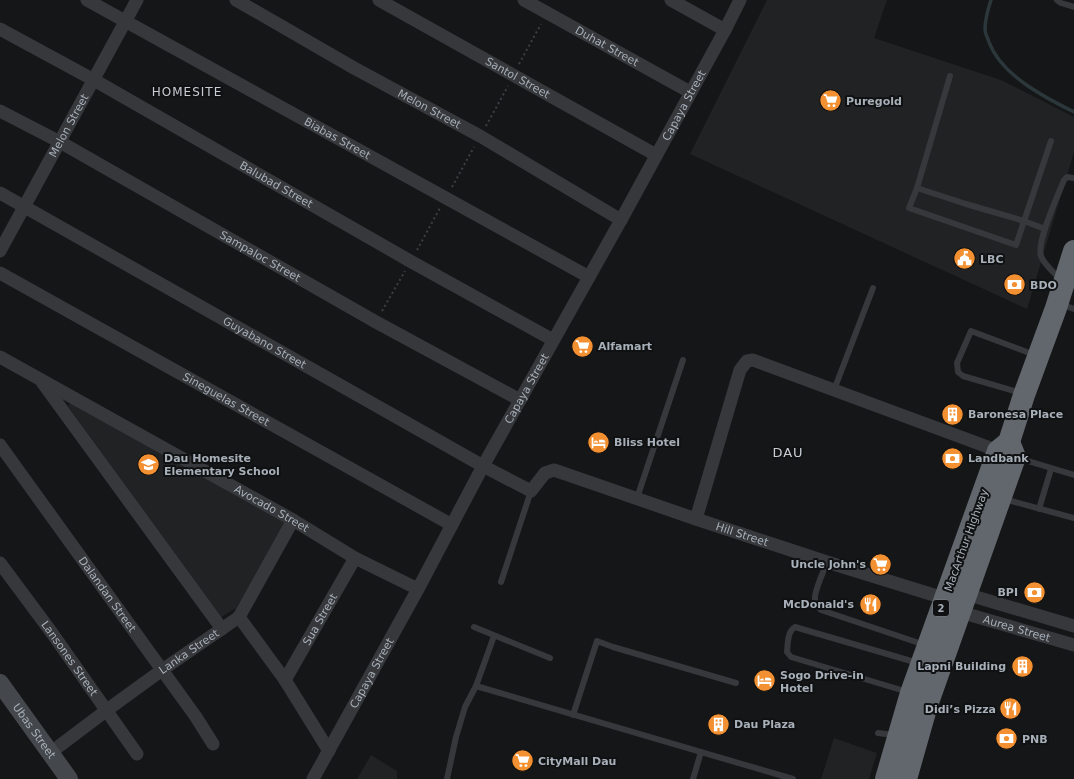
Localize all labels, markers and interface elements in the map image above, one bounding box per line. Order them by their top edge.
street label: Duhat Street [573,24,641,70]
street label: Santol Street [483,55,553,102]
street label: Capaya Street [660,67,709,143]
district label: HOMESITE [152,85,222,99]
street label: Melon Street [395,87,464,132]
supermarket icon: Puregold [818,88,844,114]
street label: Melon Street [46,91,92,160]
place label: Puregold [846,95,902,108]
street label: Biabas Street [302,115,373,162]
street label: Balubad Street [237,159,315,211]
street label: Sampaloc Street [217,228,303,285]
public building icon: LBC [952,246,978,272]
place label: LBC [980,253,1003,266]
bank icon: BDO [1001,272,1027,298]
place label: BDO [1030,279,1057,292]
street label: Guyabano Street [221,314,309,372]
supermarket icon: Alfamart [569,333,595,359]
place label: Alfamart [598,340,652,353]
street label: Capaya Street [502,351,552,426]
street label: Sineguelas Street [180,370,272,429]
building icon: Baronesa Place [940,401,966,427]
place label: Baronesa Place [968,408,1063,421]
hotel icon: Bliss Hotel [586,429,612,455]
place label: Bliss Hotel [614,436,680,449]
district label: DAU [772,445,804,460]
bank icon: Landbank [940,445,966,471]
school or university icon: Dau Homesite Elementary School [135,451,161,477]
place label: Dau Homesite Elementary School [164,452,280,478]
place label: Landbank [968,452,1029,465]
street label: Avocado Street [232,483,312,535]
street label: MacArthur Highway [942,487,991,593]
street label: Hill Street [714,520,771,549]
supermarket icon: Uncle John's [868,551,894,577]
street label: Dalandan Street [76,554,139,635]
place label: Uncle John's [790,558,866,571]
bank icon: BPI [1021,579,1047,605]
place label: BPI [997,586,1018,599]
street label: Sua Street [300,591,341,648]
restaurant icon: McDonald's [857,591,883,617]
place label: McDonald's [783,598,854,611]
road number: 2 [933,600,949,616]
street label: Aurea Street [981,613,1052,645]
street label: Lansones Street [38,618,101,699]
street label: Lanka Street [157,626,222,677]
street label: Capaya Street [347,635,397,711]
building icon: Lapni Building [1009,653,1035,679]
place label: Lapni Building [917,660,1006,673]
hotel icon: Sogo Drive-in Hotel [751,668,777,694]
place label: Sogo Drive-in Hotel [780,669,864,695]
restaurant icon: Didi’s Pizza [998,696,1024,722]
street label: Ubas Street [10,701,59,762]
place label: Didi’s Pizza [925,703,996,716]
building icon: Dau Plaza [706,711,732,737]
place label: Dau Plaza [734,718,795,731]
bank icon: PNB [994,726,1020,752]
place label: PNB [1022,733,1048,746]
supermarket icon: CityMall Dau [509,748,535,774]
place label: CityMall Dau [538,755,616,768]

